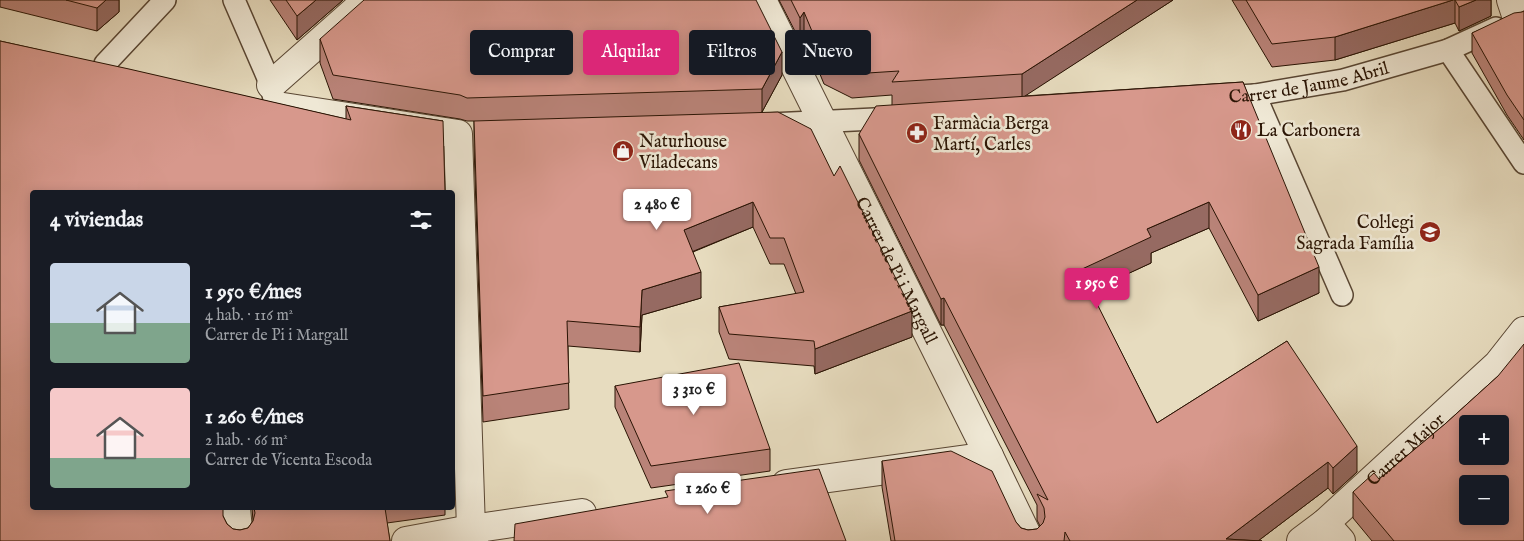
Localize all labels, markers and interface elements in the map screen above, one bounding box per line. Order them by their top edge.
chip: Comprar [470,30,573,75]
chip: Alquilar [583,30,679,75]
chip: Filtros [689,30,775,75]
chip: Nuevo [785,30,871,75]
street label: Carrer de Jaume Abril [1228,57,1392,109]
place label: Farmàcia Berga Martí, Carles [933,113,1049,157]
restaurant icon: La Carbonera [1229,118,1253,142]
place label: La Carbonera [1257,120,1360,143]
pharmacy icon: Farmàcia Berga Martí, Carles [905,121,929,145]
place label: Naturhouse Viladecans [638,131,727,175]
shop icon: Naturhouse Viladecans [611,139,635,163]
pin: 2 480 € [611,188,703,231]
street label: Carrer de Pi i Margall [849,194,941,348]
text: 2 480 € [634,195,680,215]
icon: filters [407,206,435,234]
text: 4 viviendas [50,207,143,234]
place label: Col·legi Sagrada Família [1296,212,1414,256]
school or university icon: Col·legi Sagrada Família [1418,220,1442,244]
pin: 1 950 € [1051,268,1143,310]
text: 1 950 € [1076,274,1118,294]
text: 1 950 €/mes [205,279,302,306]
icon: home [90,283,150,343]
text: 4 hab. · 116 m² [205,306,293,326]
text: Carrer de Pi i Margall [205,326,348,346]
pin: 3 310 € [648,374,740,416]
text: 3 310 € [673,380,715,400]
text: 1 260 €/mes [205,404,304,431]
icon: home [90,408,150,468]
street label: Carrer Major [1362,408,1450,492]
map controls [1459,415,1509,525]
button: + [1459,415,1509,465]
text: 2 hab. · 66 m² [205,431,288,451]
text: Carrer de Vicenta Escoda [205,451,372,471]
pin: 1 260 € [662,472,754,515]
button: − [1459,475,1509,525]
text: 1 260 € [686,479,730,499]

